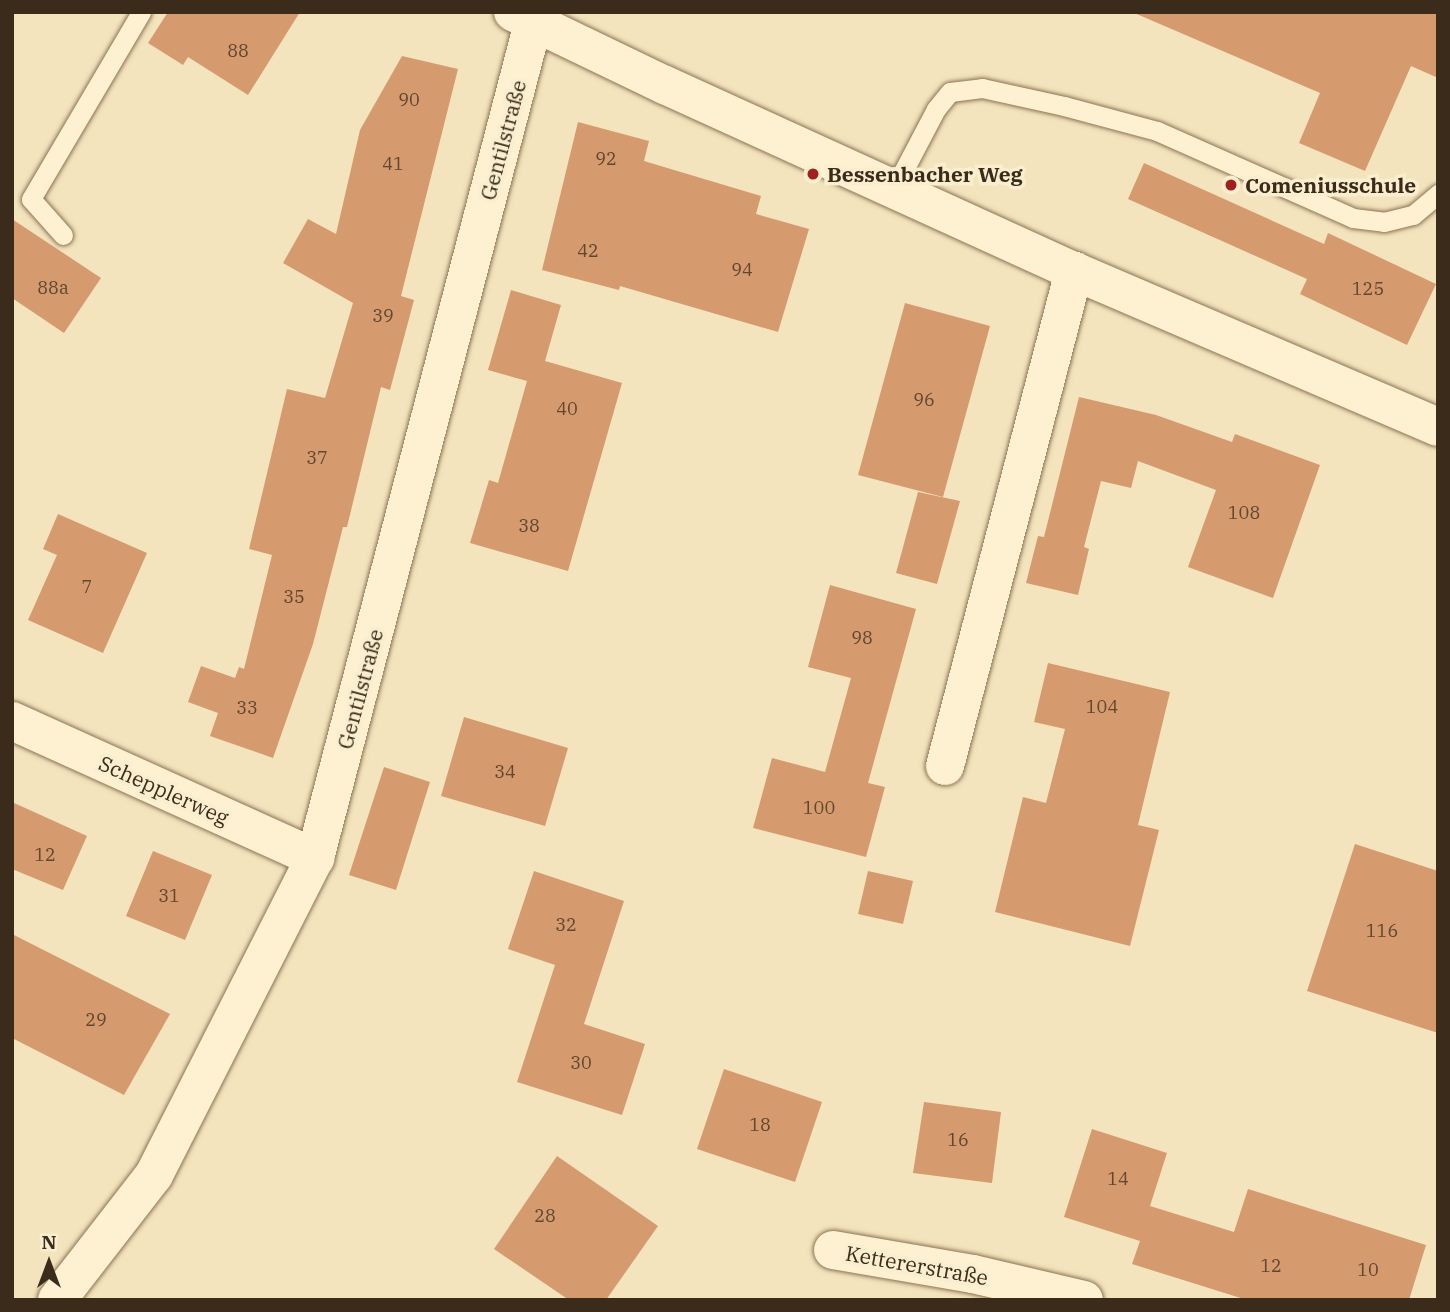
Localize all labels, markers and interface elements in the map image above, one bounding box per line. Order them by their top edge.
house number: 88 [227,40,249,62]
street label: Gentilstraße [475,77,531,203]
house number: 90 [398,89,420,111]
house number: 92 [595,148,617,170]
house number: 41 [382,153,404,175]
place label: Bessenbacher Weg [827,161,1023,187]
marker: Bessenbacher Weg [805,166,821,182]
place label: Comeniusschule [1245,172,1416,198]
marker: Comeniusschule [1223,177,1239,193]
house number: 42 [577,240,599,262]
house number: 94 [731,259,753,281]
house number: 88a [37,277,69,299]
house number: 125 [1352,278,1384,300]
house number: 39 [372,305,394,327]
house number: 96 [913,389,935,411]
house number: 40 [556,398,578,420]
house number: 37 [306,447,328,469]
house number: 108 [1228,502,1260,524]
house number: 38 [518,515,540,537]
house number: 7 [82,576,92,598]
house number: 35 [283,586,305,608]
street label: Gentilstraße [332,626,388,752]
house number: 98 [851,627,873,649]
house number: 104 [1086,696,1118,718]
house number: 33 [236,697,258,719]
street label: Schepplerweg [95,750,233,830]
house number: 34 [494,761,516,783]
house number: 100 [803,797,835,819]
house number: 12 [34,844,56,866]
house number: 31 [158,885,180,907]
house number: 32 [555,914,577,936]
house number: 116 [1366,920,1398,942]
house number: 29 [85,1009,107,1031]
house number: 30 [570,1052,592,1074]
house number: 18 [749,1114,771,1136]
house number: 16 [947,1129,969,1151]
house number: 14 [1107,1168,1129,1190]
house number: 28 [534,1205,556,1227]
north arrow [14,1228,84,1298]
text: N [41,1230,57,1254]
street label: Kettererstraße [844,1240,990,1290]
house number: 12 [1260,1255,1282,1277]
house number: 10 [1357,1259,1379,1281]

